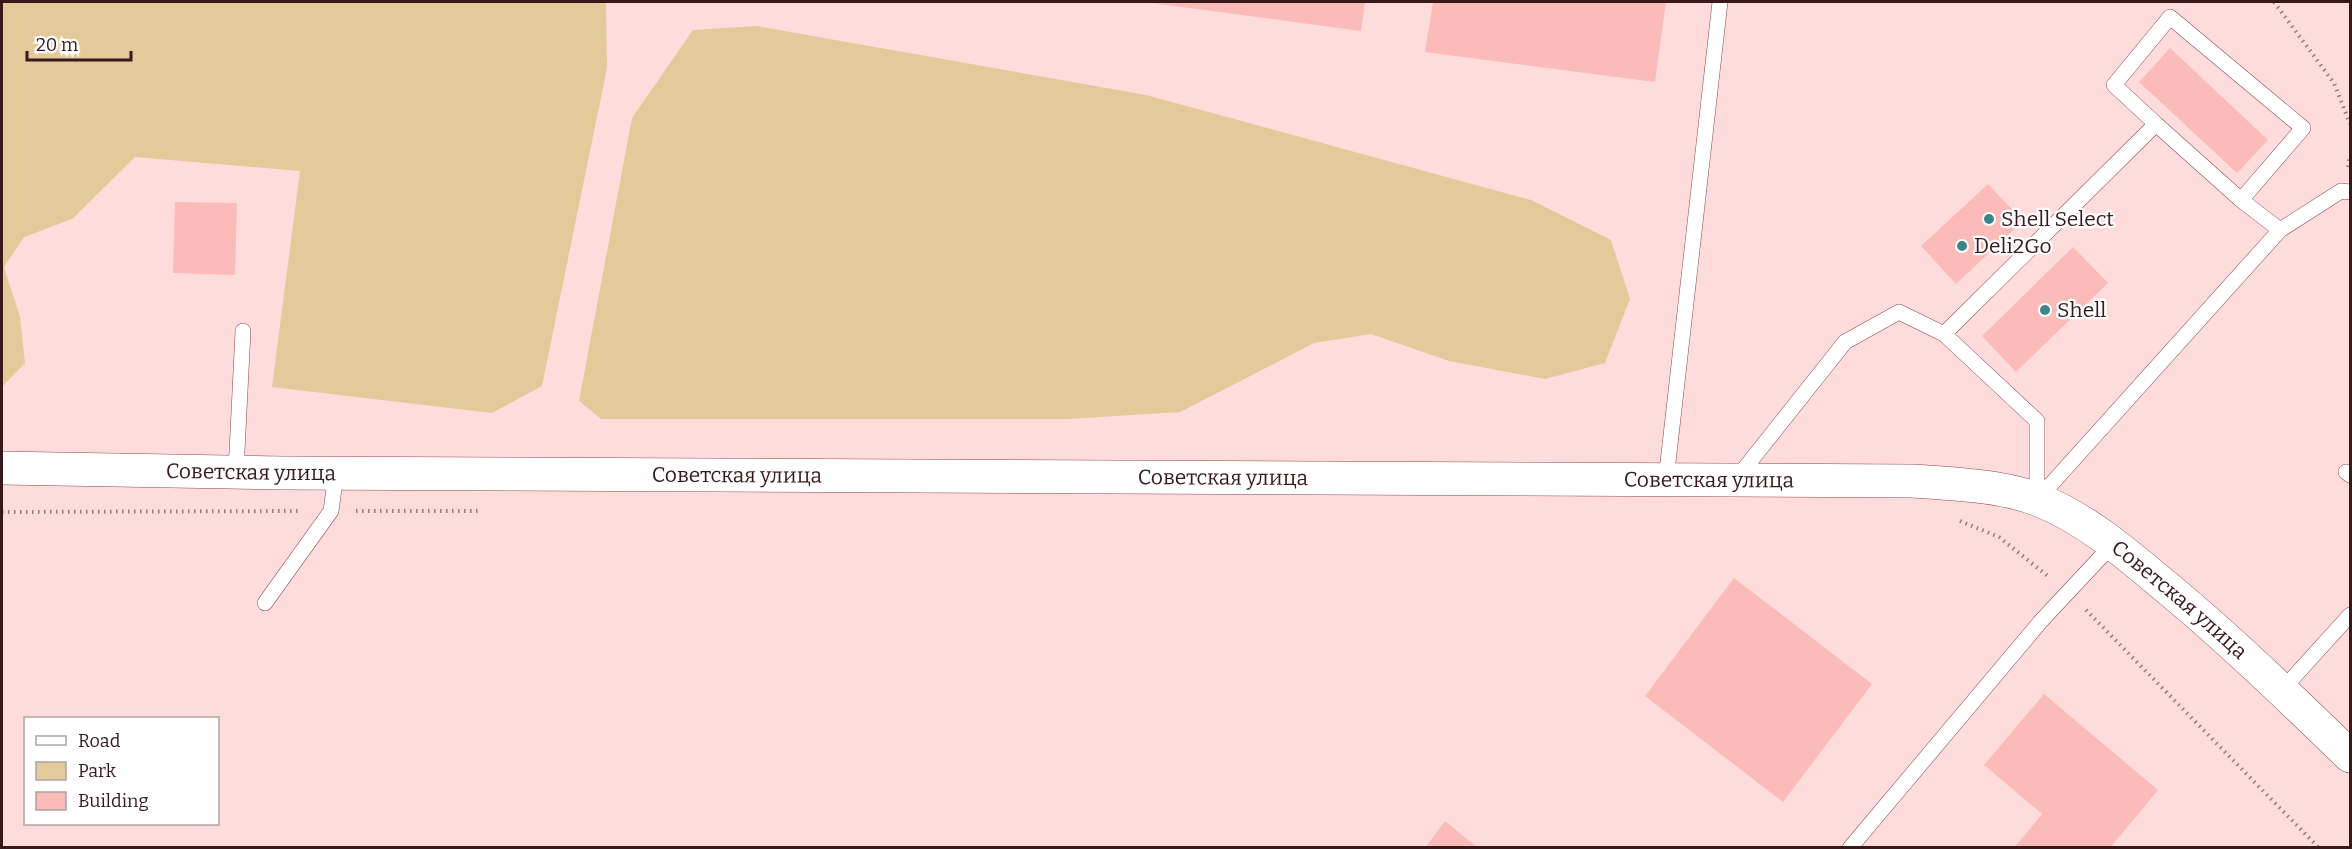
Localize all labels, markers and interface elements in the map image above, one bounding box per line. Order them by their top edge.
scale bar [27,24,130,62]
text: 20 m [36,34,78,56]
place label: Shell Select [2001,206,2114,232]
marker: Shell Select [1982,212,1996,226]
place label: Deli2Go [1974,233,2052,259]
marker: Deli2Go [1955,239,1969,253]
place label: Shell [2057,297,2106,323]
marker: Shell [2038,303,2052,317]
street label: Советская улица [166,458,337,486]
street label: Советская улица [652,462,823,489]
street label: Советская улица [1138,464,1309,491]
street label: Советская улица [1624,467,1795,493]
street label: Советская улица [2106,534,2253,665]
legend [24,717,219,825]
text: Road [78,730,121,752]
text: Park [78,760,117,782]
text: Building [78,790,149,812]

